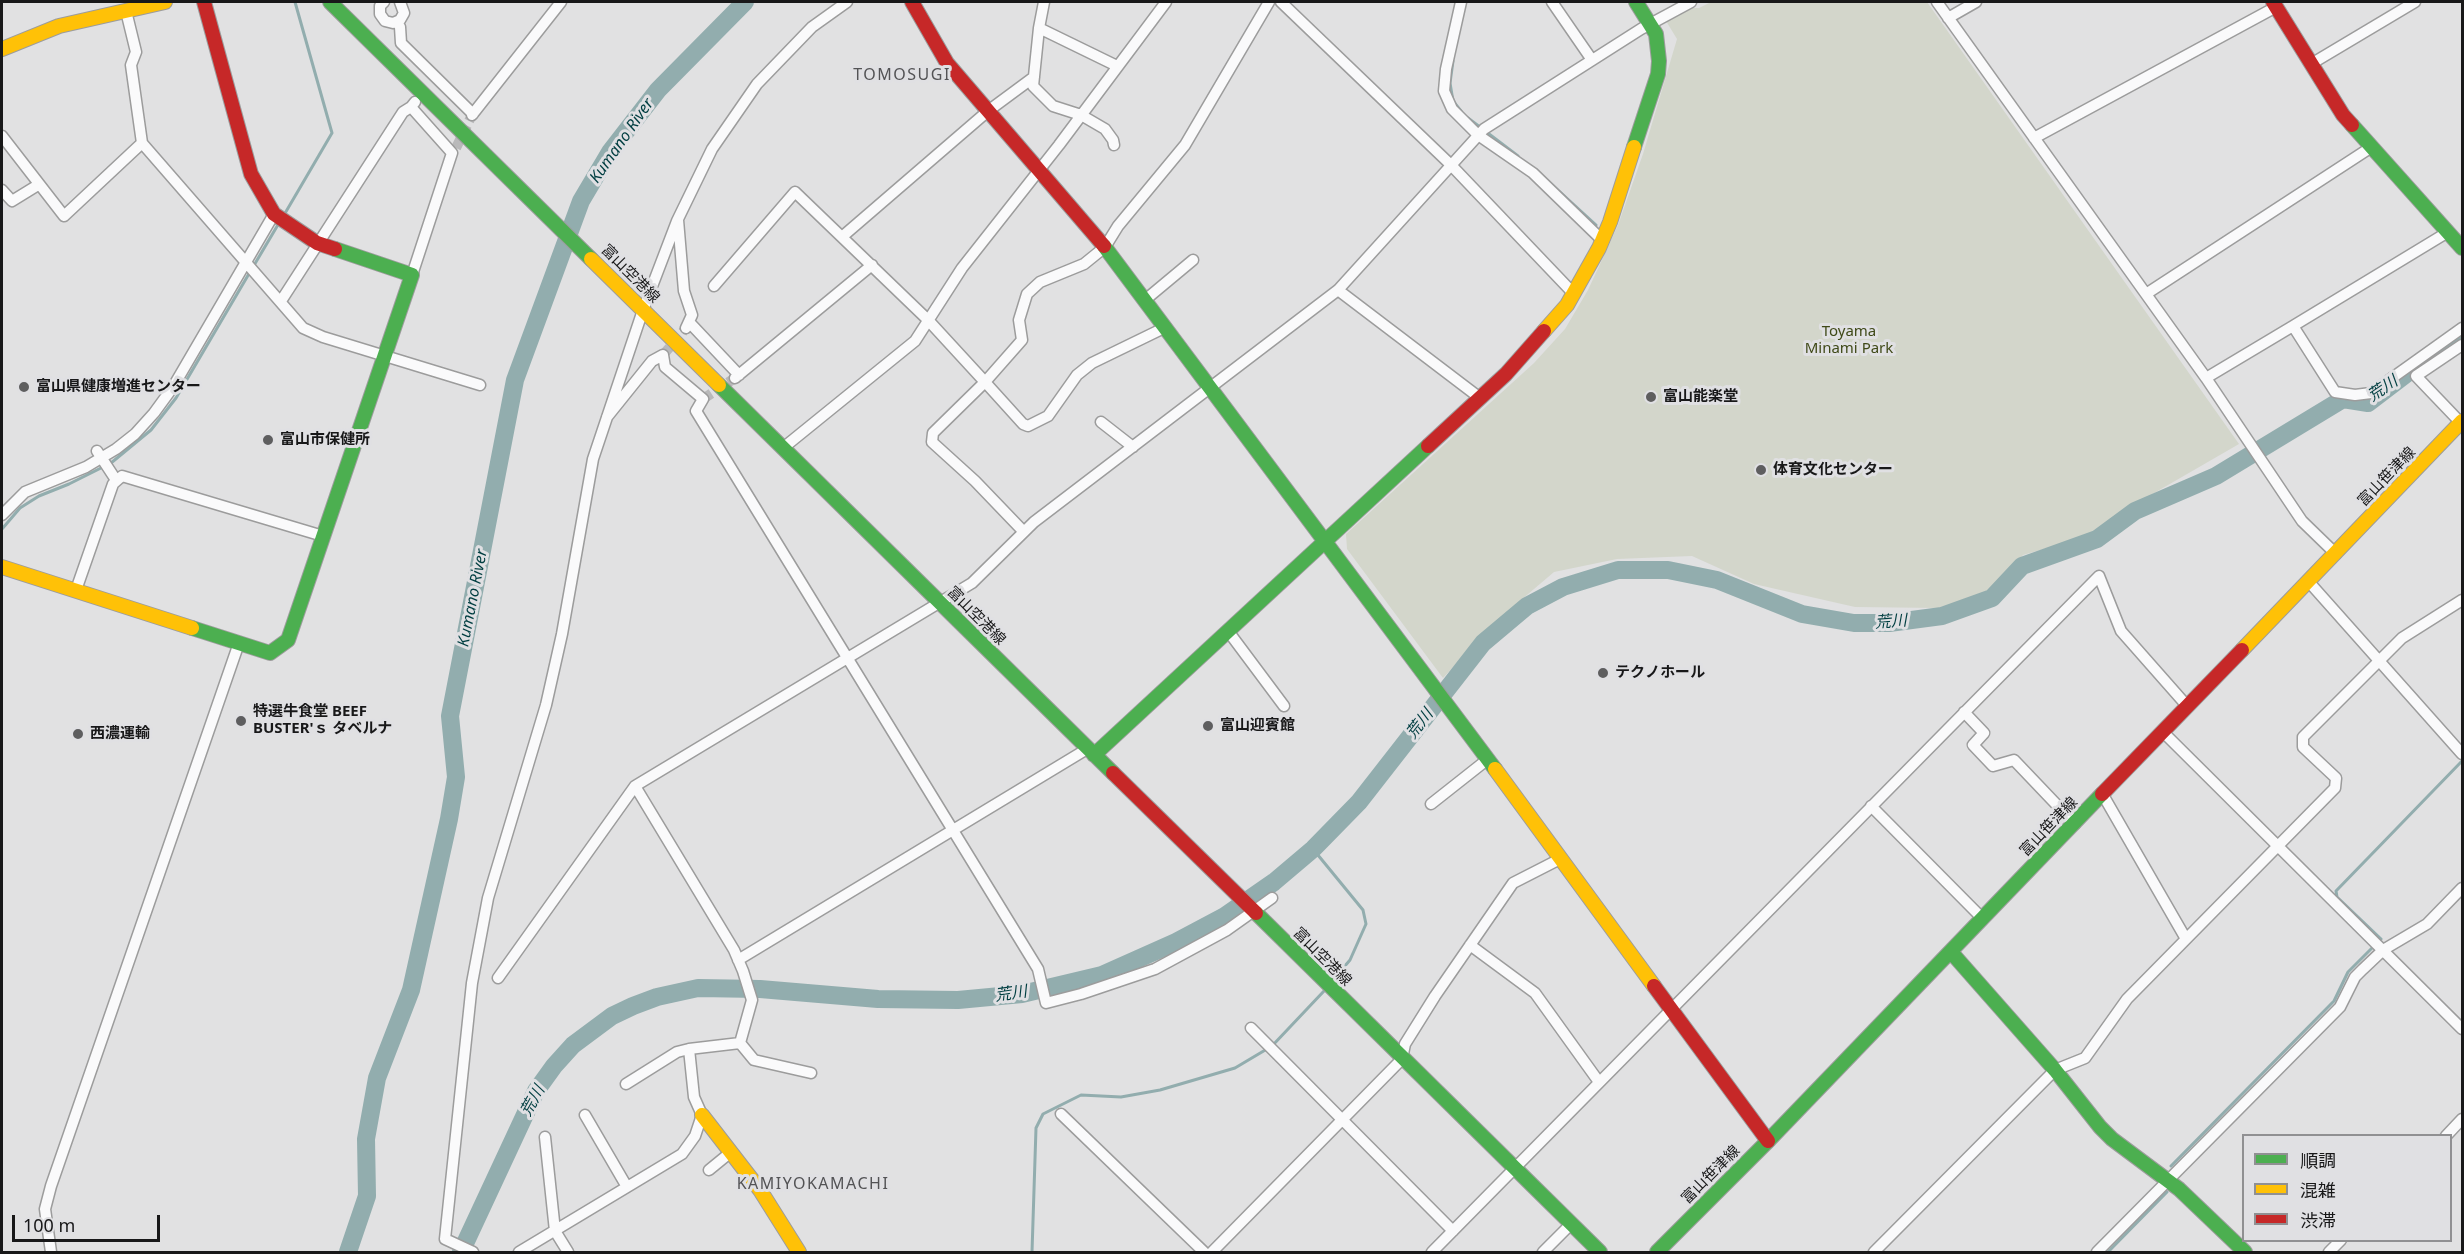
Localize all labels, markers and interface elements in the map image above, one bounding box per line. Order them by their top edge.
district label: TOMOSUGI [853,65,951,85]
water label: Kumano River [586,95,658,187]
street label: 富山空港線 [597,241,663,307]
park label: Toyama Minami Park [1805,323,1893,358]
water label: 荒川 [2364,372,2402,406]
place label: 富山県健康増進センター [36,378,201,396]
marker: 富山県健康増進センター [17,380,31,394]
place label: 富山能楽堂 [1663,388,1738,406]
marker: 富山能楽堂 [1644,390,1658,404]
place label: 富山市保健所 [280,431,370,449]
marker: 富山市保健所 [261,433,275,447]
street label: 富山笹津線 [2354,444,2420,510]
place label: 体育文化センター [1773,461,1893,479]
marker: 体育文化センター [1754,463,1768,477]
water label: Kumano River [454,548,492,648]
street label: 富山空港線 [943,583,1009,649]
water label: 荒川 [1874,611,1908,633]
place label: テクノホール [1615,664,1705,682]
marker: テクノホール [1596,666,1610,680]
place label: 特選牛食堂 BEEF BUSTER'ｓ タベルナ [253,703,392,738]
water label: 荒川 [1403,705,1437,743]
marker: 特選牛食堂 BEEF BUSTER'ｓ タベルナ [234,714,248,728]
place label: 富山迎賓館 [1220,717,1295,735]
marker: 富山迎賓館 [1201,719,1215,733]
place label: 西濃運輸 [90,725,150,743]
marker: 西濃運輸 [71,727,85,741]
street label: 富山笹津線 [2016,794,2082,860]
street label: 富山空港線 [1289,924,1355,990]
water label: 荒川 [994,982,1028,1006]
water label: 荒川 [517,1082,549,1120]
legend [2242,1134,2452,1242]
street label: 富山笹津線 [1678,1142,1744,1208]
text: 順調 [2300,1148,2336,1172]
district label: KAMIYOKAMACHI [737,1174,889,1194]
text: 混雑 [2300,1178,2336,1202]
scale bar [15,1203,164,1241]
text: 渋滞 [2300,1208,2336,1232]
text: 100 m [23,1213,75,1237]

